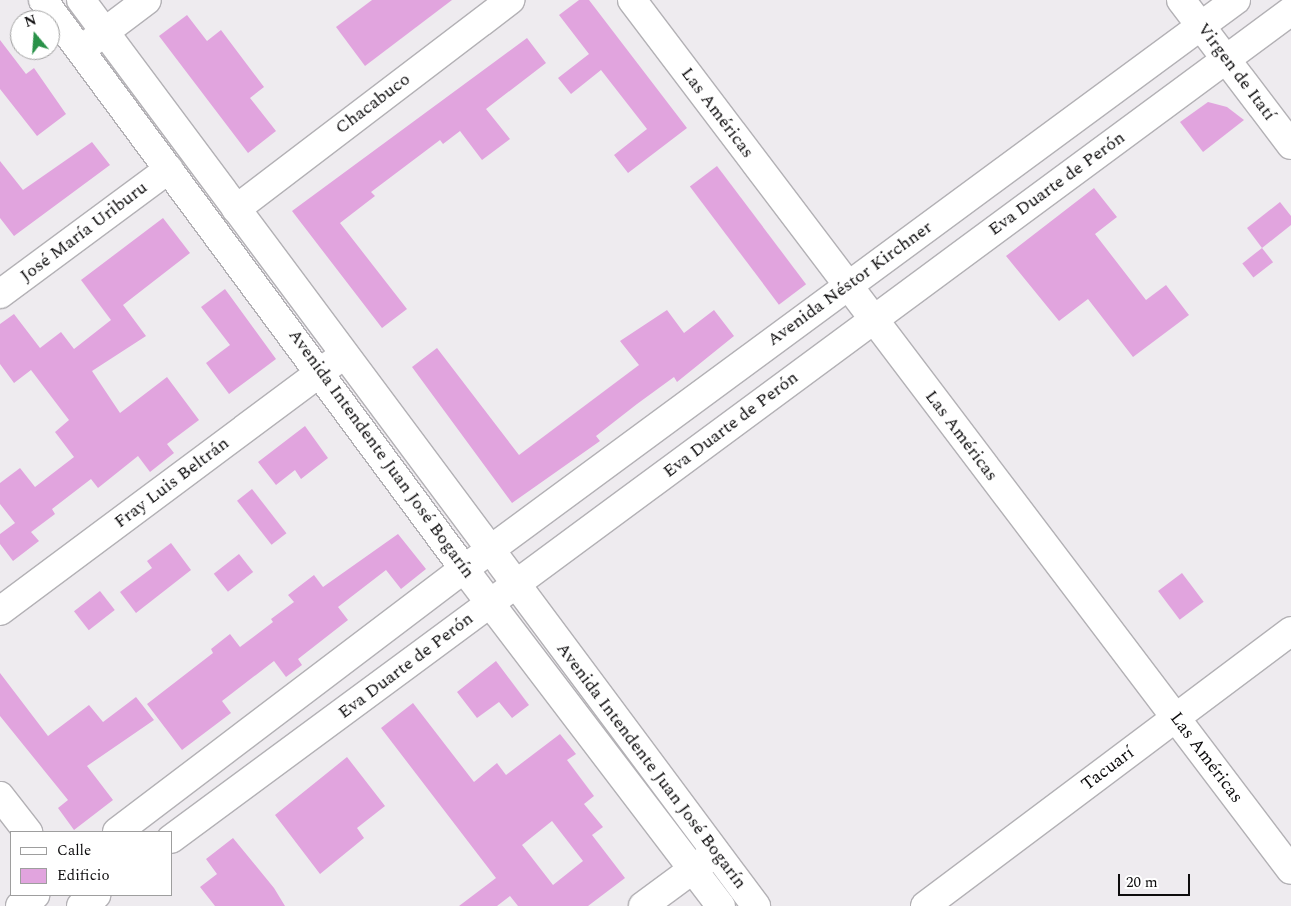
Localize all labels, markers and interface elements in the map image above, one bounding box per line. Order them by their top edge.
text: N [22,9,39,33]
north arrow [10,10,60,60]
street label: Virgen de Itatí [1192,19,1280,125]
street label: Las Américas [676,63,758,163]
street label: Chacabuco [331,69,415,139]
street label: Eva Duarte de Perón [984,127,1130,241]
street label: José María Uriburu [16,177,152,287]
street label: Avenida Néstor Kirchner [763,217,937,351]
street label: Avenida Intendente Juan José Bogarín [283,325,479,583]
street label: Eva Duarte de Perón [659,367,803,483]
street label: Las Américas [920,386,1002,486]
street label: Fray Luis Beltrán [110,433,234,533]
street label: Eva Duarte de Perón [334,608,478,724]
street label: Avenida Intendente Juan José Bogarín [551,639,751,893]
street label: Las Américas [1165,708,1247,808]
street label: Tacuarí [1077,742,1139,796]
legend [10,831,172,896]
text: Calle [57,839,91,862]
text: Edificio [57,864,110,887]
scale bar [1121,864,1194,896]
text: 20 m [1126,871,1158,894]

